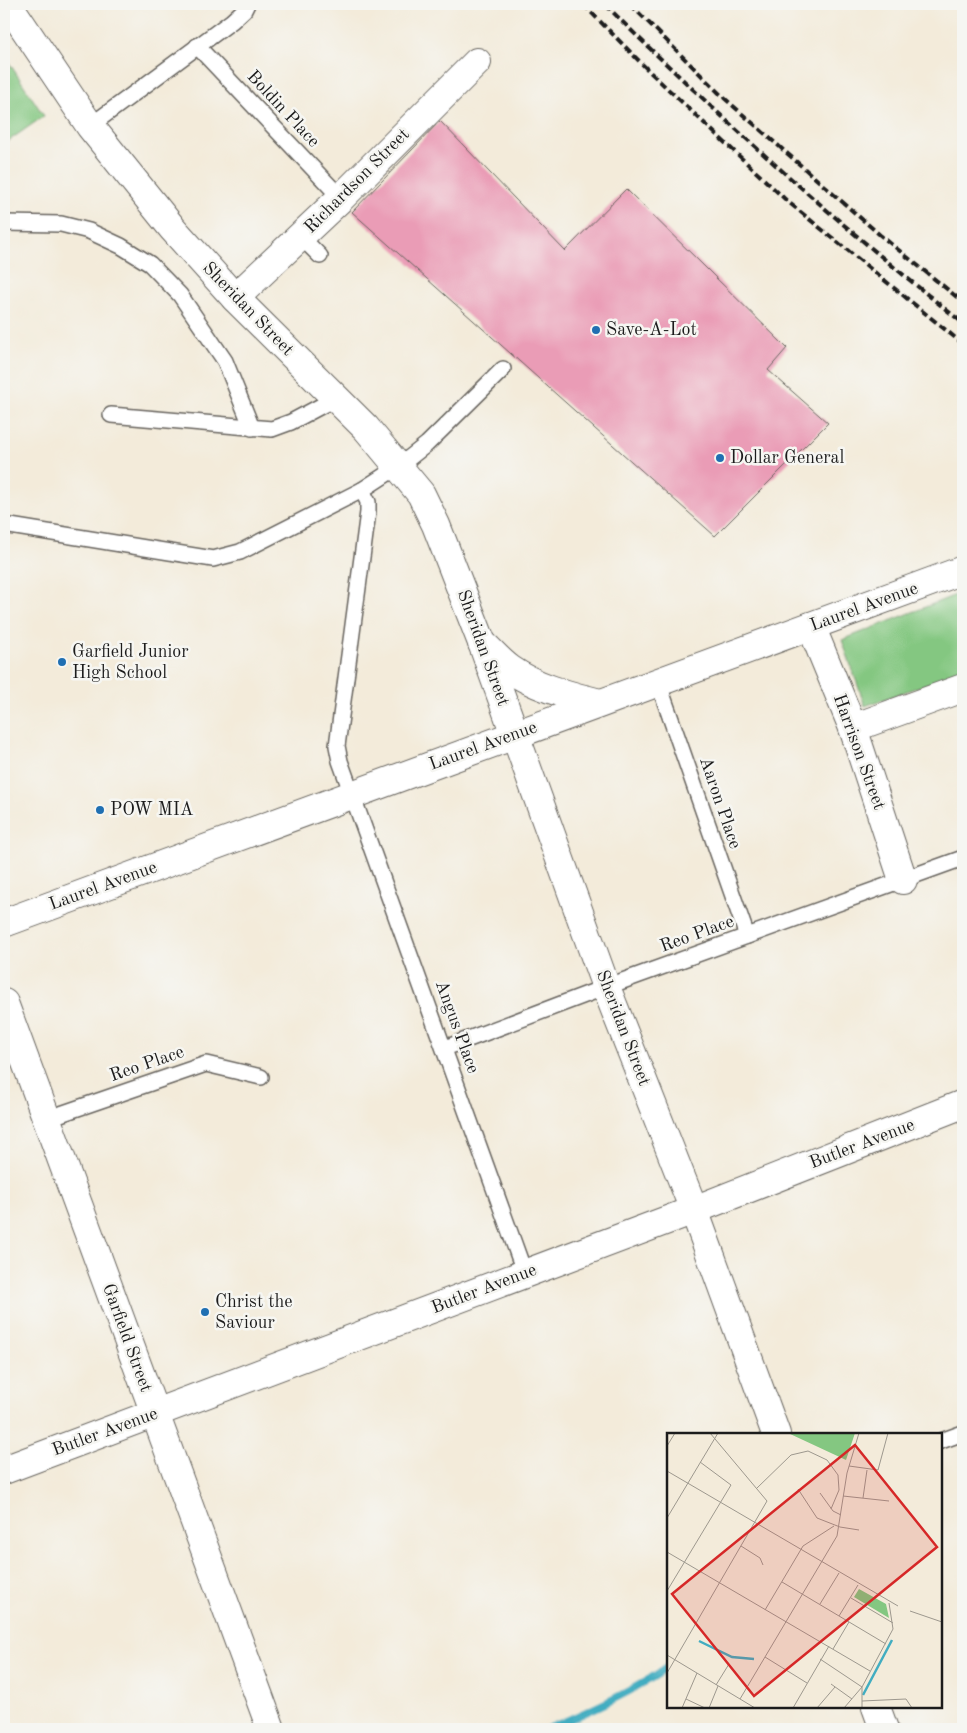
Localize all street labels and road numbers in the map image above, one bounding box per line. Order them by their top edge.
street label: Boldin Place [243,67,323,151]
street label: Richardson Street [301,125,413,237]
street label: Sheridan Street [199,259,297,359]
street label: Laurel Avenue [808,579,920,635]
street label: Sheridan Street [454,587,512,709]
street label: Harrison Street [830,692,888,812]
street label: Laurel Avenue [427,718,539,774]
street label: Aaron Place [696,755,744,851]
street label: Laurel Avenue [47,858,159,914]
street label: Reo Place [658,912,736,956]
street label: Sheridan Street [593,968,653,1088]
street label: Angus Place [432,978,482,1076]
street label: Reo Place [108,1043,186,1085]
street label: Butler Avenue [807,1116,917,1172]
street label: Butler Avenue [429,1261,539,1317]
street label: Garfield Street [99,1281,155,1395]
street label: Butler Avenue [50,1405,160,1459]

